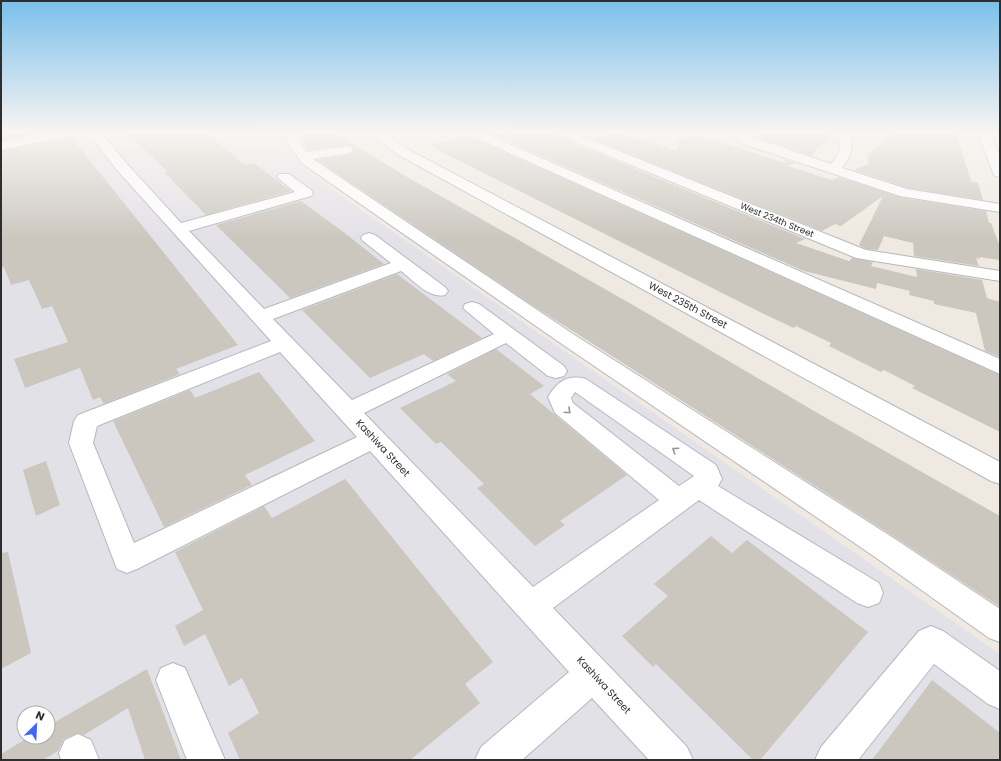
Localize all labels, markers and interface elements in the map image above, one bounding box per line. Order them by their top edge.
street label: West 234th Street [738,200,816,240]
street label: West 235th Street [646,278,730,332]
one-way arrow [563,406,571,414]
street label: Kashiwa Street [352,416,414,480]
one-way arrow [672,448,679,455]
street label: Kashiwa Street [573,653,635,717]
north arrow [16,705,56,745]
text: N [33,707,47,725]

